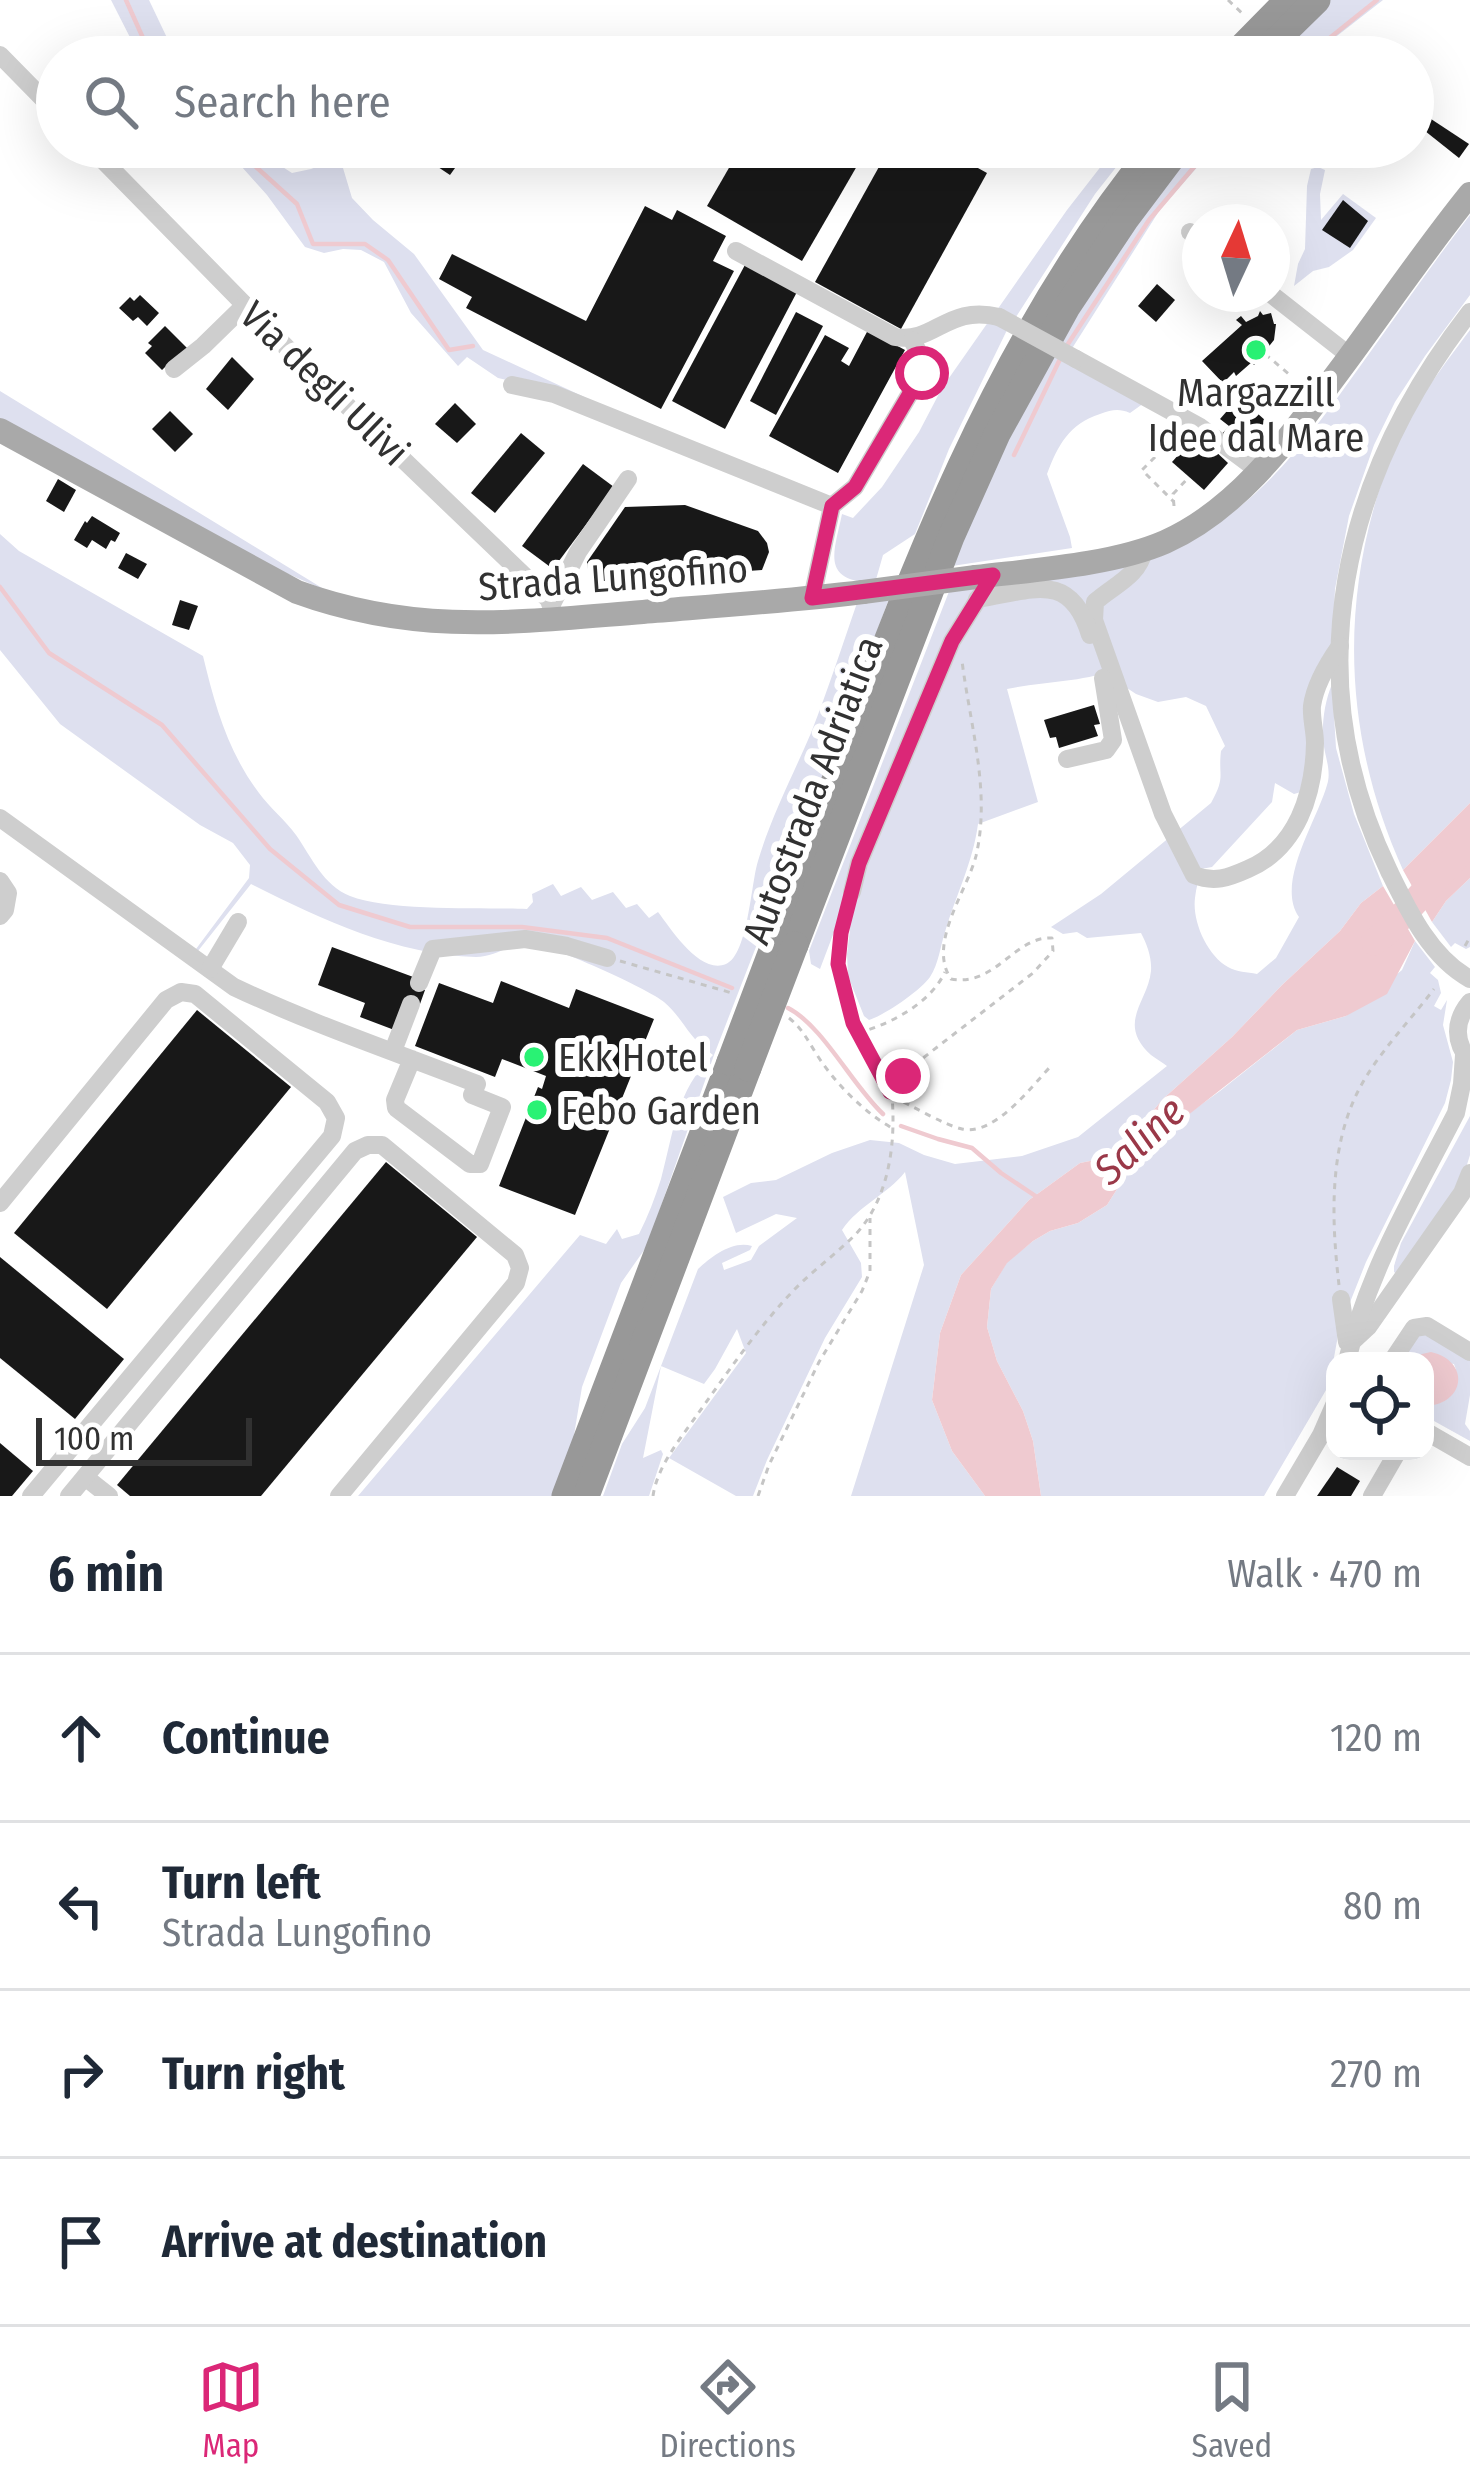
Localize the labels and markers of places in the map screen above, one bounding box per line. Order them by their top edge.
marker: Margazzill Idee dal Mare [1243,337,1269,363]
place label: Margazzill Idee dal Mare [1148,370,1364,461]
place label: Ekk Hotel [558,1035,708,1081]
marker: Ekk Hotel [521,1044,547,1070]
place label: Febo Garden [561,1088,761,1134]
marker: Febo Garden [524,1097,550,1123]

